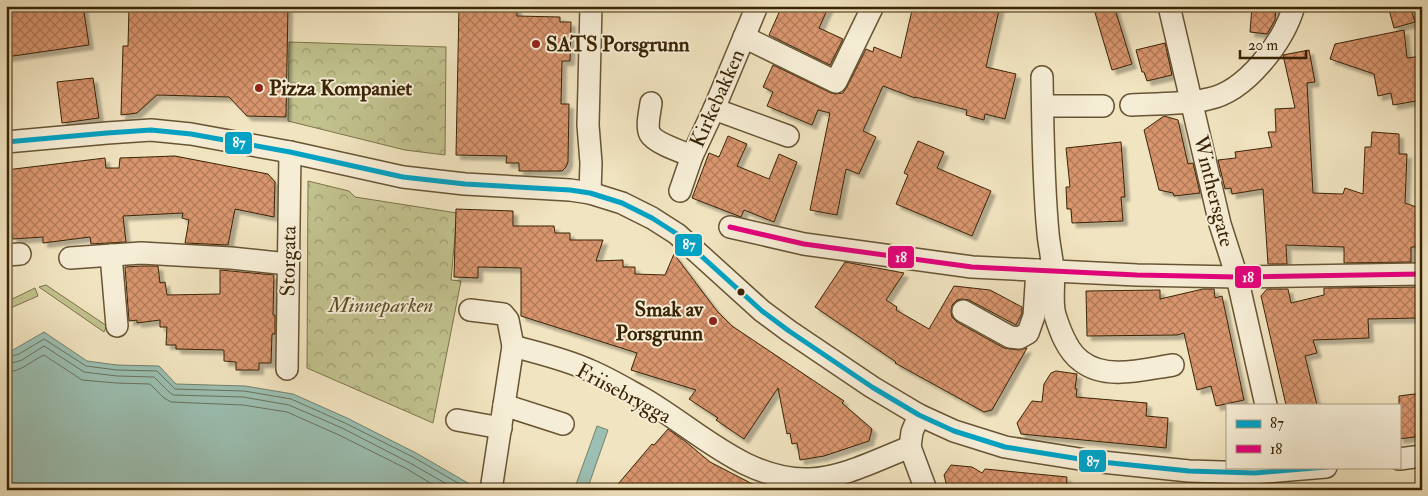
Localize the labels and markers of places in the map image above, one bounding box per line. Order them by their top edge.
place label: SATS Porsgrunn [546,31,690,58]
marker: SATS Porsgrunn [530,38,542,50]
place label: Pizza Kompaniet [269,75,412,102]
marker: Pizza Kompaniet [253,82,265,94]
unlabelled marker [736,287,746,297]
place label: Smak av Porsgrunn [615,296,704,347]
marker: Smak av Porsgrunn [707,315,719,327]

